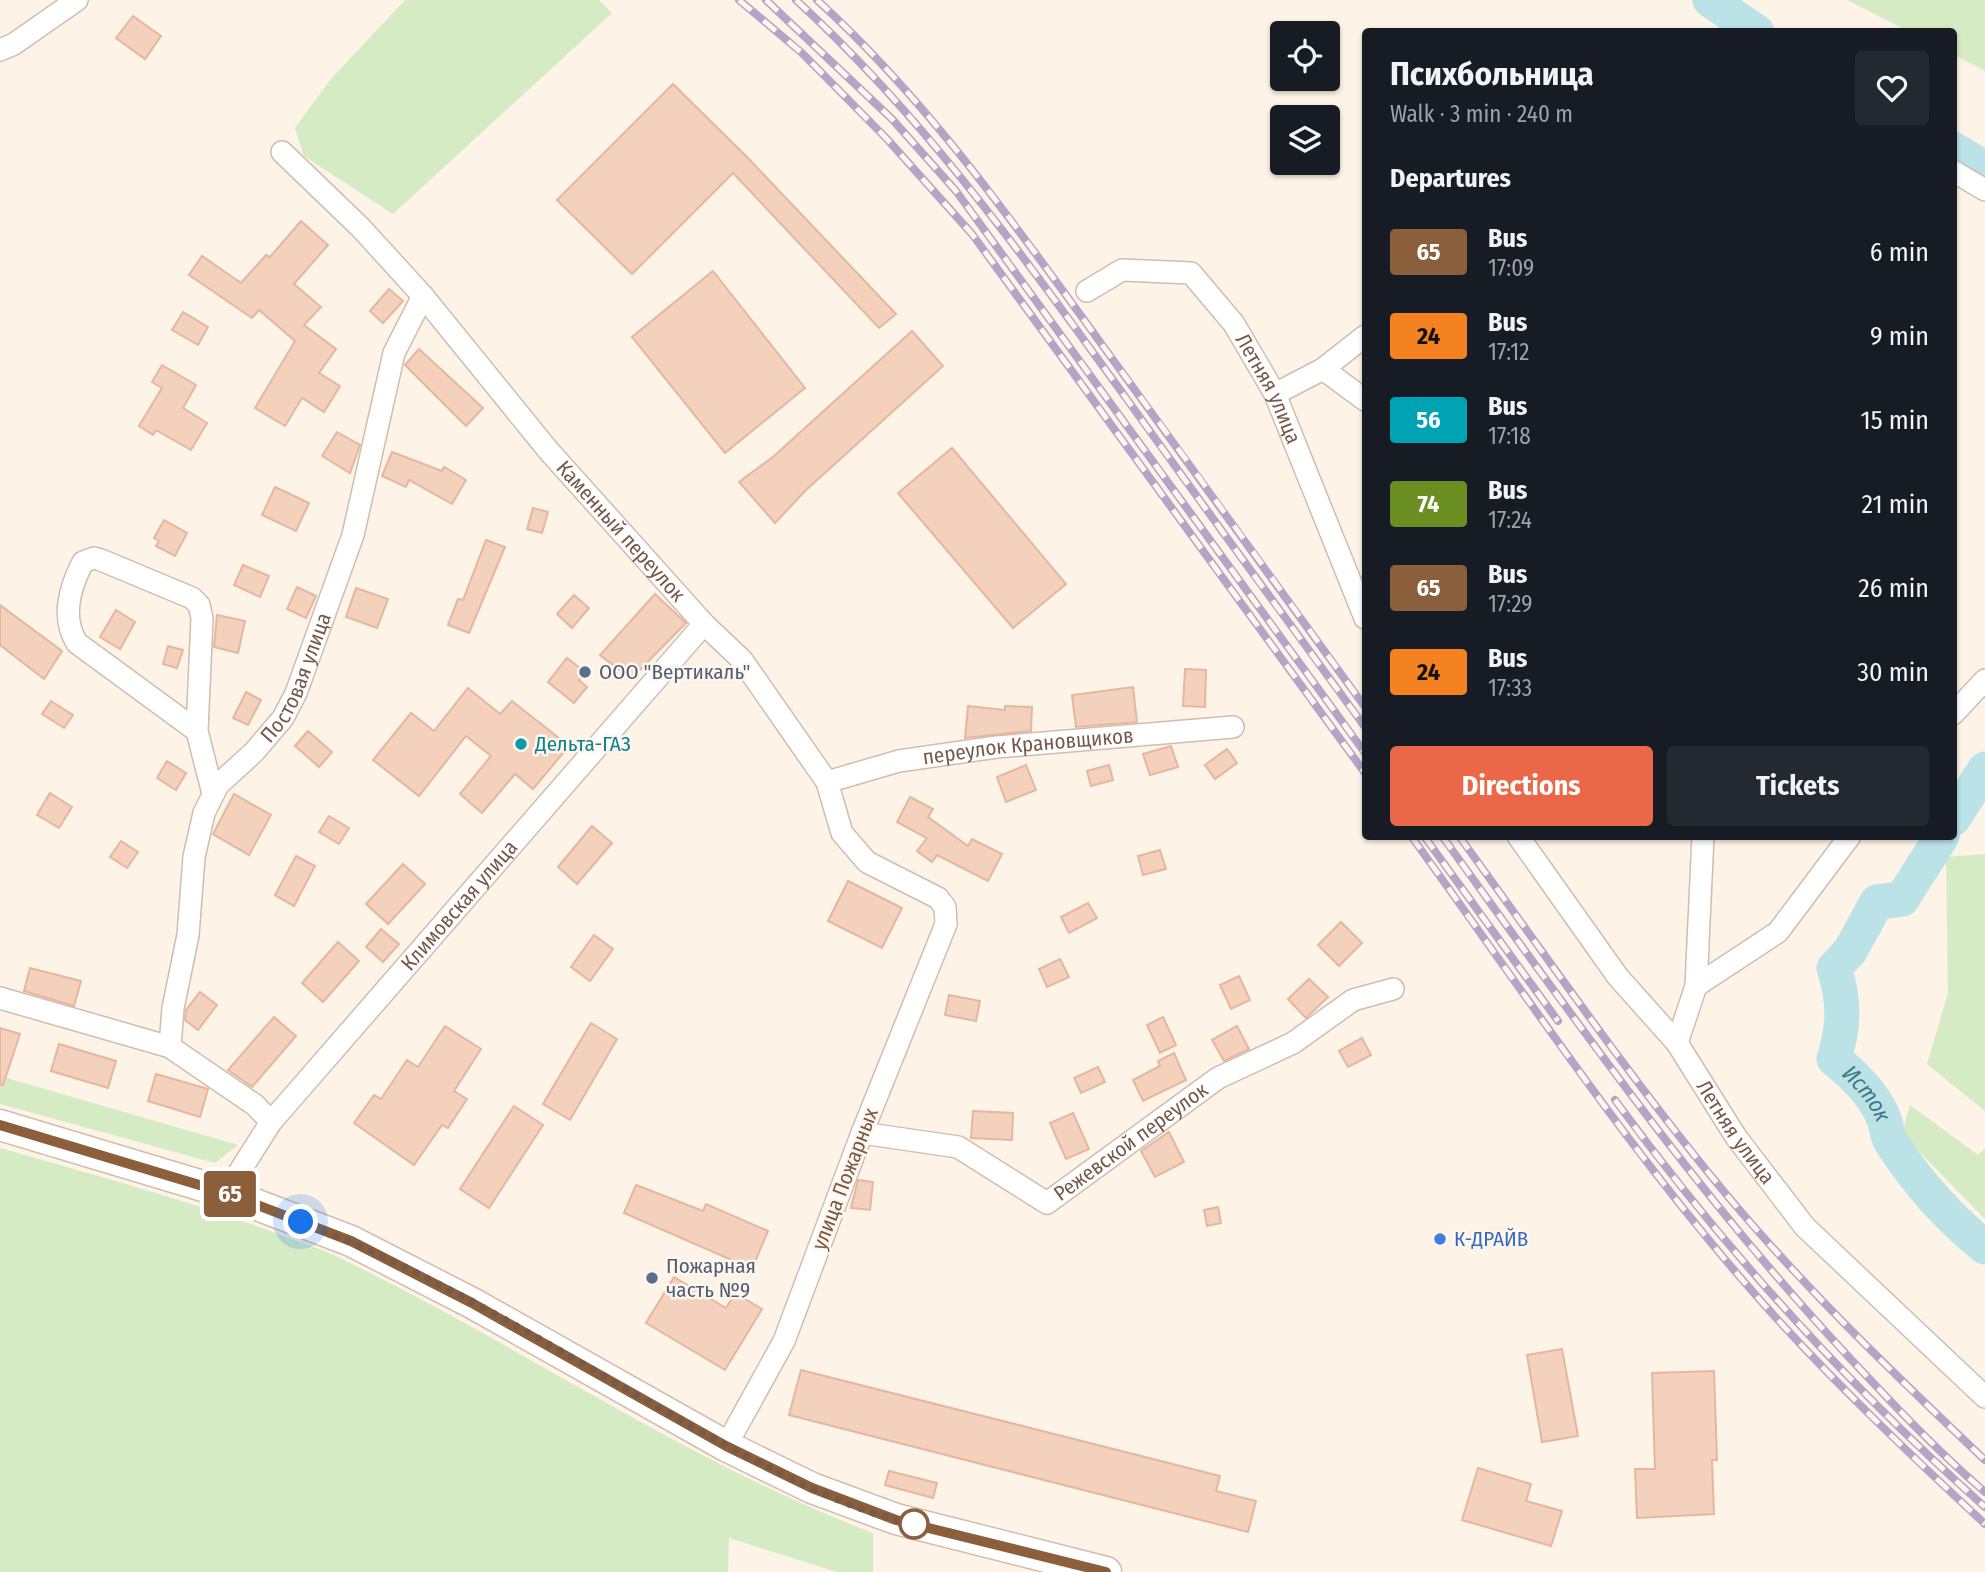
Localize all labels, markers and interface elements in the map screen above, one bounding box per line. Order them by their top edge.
map controls [1270,21,1340,175]
button: locate [1270,21,1340,91]
button: heart [1855,51,1929,125]
text: Психбольница [1390,54,1594,94]
text: Walk · 3 min · 240 m [1390,100,1573,128]
button: layers [1270,105,1340,175]
text: Departures [1390,163,1511,194]
text: Bus [1488,223,1527,254]
text: 6 min [1870,237,1929,268]
text: 65 [1416,238,1441,266]
text: 17:09 [1488,254,1534,282]
text: Bus [1488,307,1527,338]
text: 9 min [1870,321,1929,352]
text: 24 [1417,322,1440,350]
street label: Летняя улица [1229,329,1307,448]
text: 17:12 [1488,338,1529,366]
text: Bus [1488,391,1527,422]
text: 15 min [1861,405,1929,436]
text: 56 [1416,406,1441,434]
text: 17:18 [1488,422,1531,450]
street label: Каменный переулок [551,455,691,607]
text: Bus [1488,475,1527,506]
text: 21 min [1862,489,1929,520]
text: 74 [1418,490,1439,518]
text: 17:24 [1488,506,1532,534]
text: Bus [1488,559,1527,590]
text: 26 min [1858,573,1929,604]
text: 65 [1416,574,1441,602]
text: 17:29 [1488,590,1532,618]
street label: Постовая улица [255,609,337,748]
text: Bus [1488,643,1527,674]
text: 30 min [1857,657,1929,688]
text: 24 [1417,658,1440,686]
place label: ООО "Вертикаль" [599,659,750,685]
marker: ООО "Вертикаль" [577,664,593,680]
text: 17:33 [1488,674,1532,702]
street label: переулок Крановщиков [921,722,1135,770]
place label: Дельта-ГАЗ [534,731,631,757]
marker: Дельта-ГАЗ [513,736,529,752]
button: Directions [1390,746,1653,826]
button: Tickets [1667,746,1929,826]
street label: Климовская улица [396,835,523,976]
water label: Исток [1837,1059,1898,1126]
street label: Летняя улица [1691,1075,1780,1189]
street label: Режевской переулок [1049,1077,1213,1207]
street label: улица Пожарных [806,1104,884,1254]
line badge: 65 [198,1171,262,1217]
text: 65 [218,1180,242,1208]
your location [283,1204,318,1239]
place label: К-ДРАЙВ [1454,1226,1528,1252]
marker: К-ДРАЙВ [1432,1231,1448,1247]
place label: Пожарная часть №9 [666,1253,756,1303]
marker: Пожарная часть №9 [644,1270,660,1286]
unlabelled marker [899,1509,929,1539]

